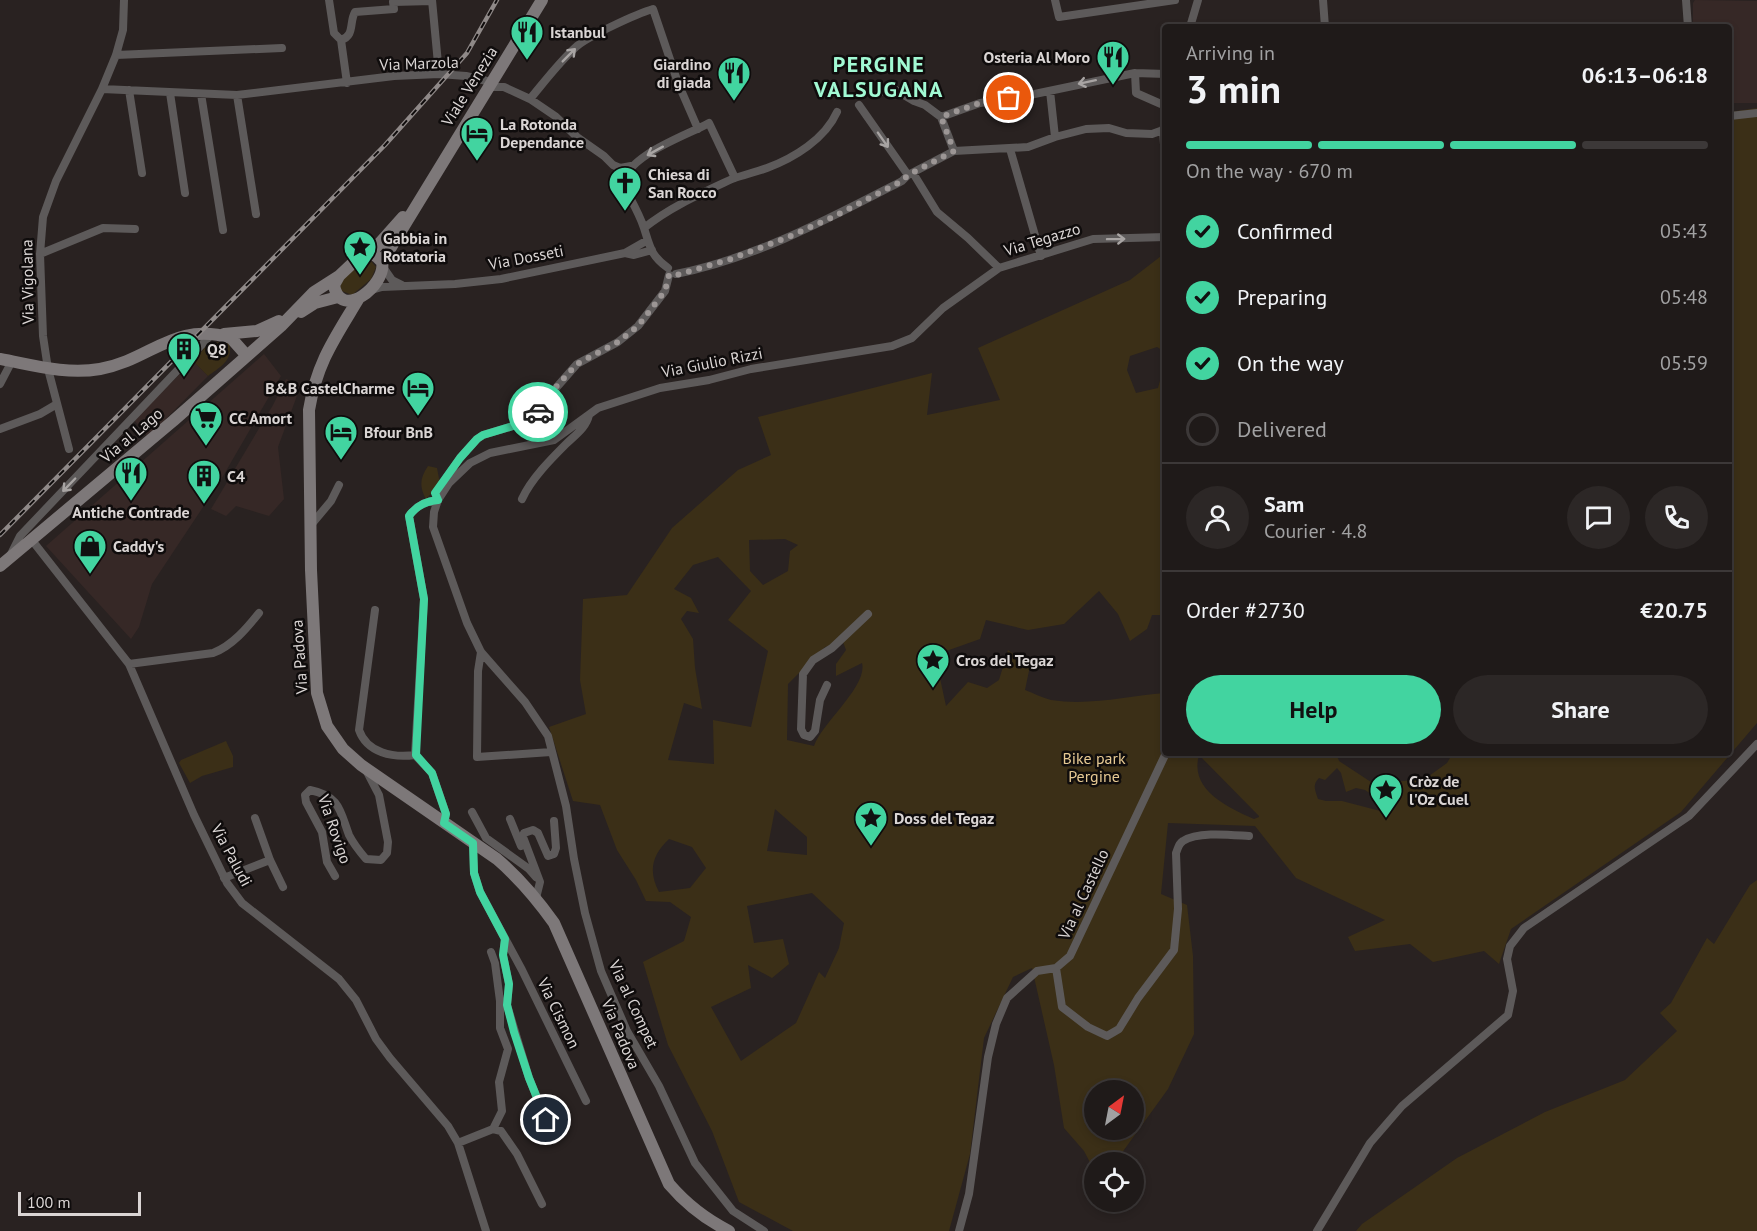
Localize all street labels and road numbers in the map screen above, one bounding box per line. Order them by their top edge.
street label: Viale Venezia [436,42,501,130]
street label: Via Marzola [378,52,459,74]
street label: Via Tegazzo [1000,218,1083,260]
street label: Via Vigolana [16,239,38,326]
street label: Via Dosseti [486,240,565,274]
street label: Via Giulio Rizzi [659,342,764,382]
street label: Via al Lago [95,403,166,468]
street label: Via Padova [286,619,312,696]
street label: Via Rovigo [314,791,356,866]
street label: Via Paludi [207,819,257,890]
street label: Via al Castello [1053,846,1113,943]
street label: Via al Compet [604,956,663,1052]
street label: Via Cismon [533,974,585,1052]
street label: Via Padova [597,995,645,1072]

